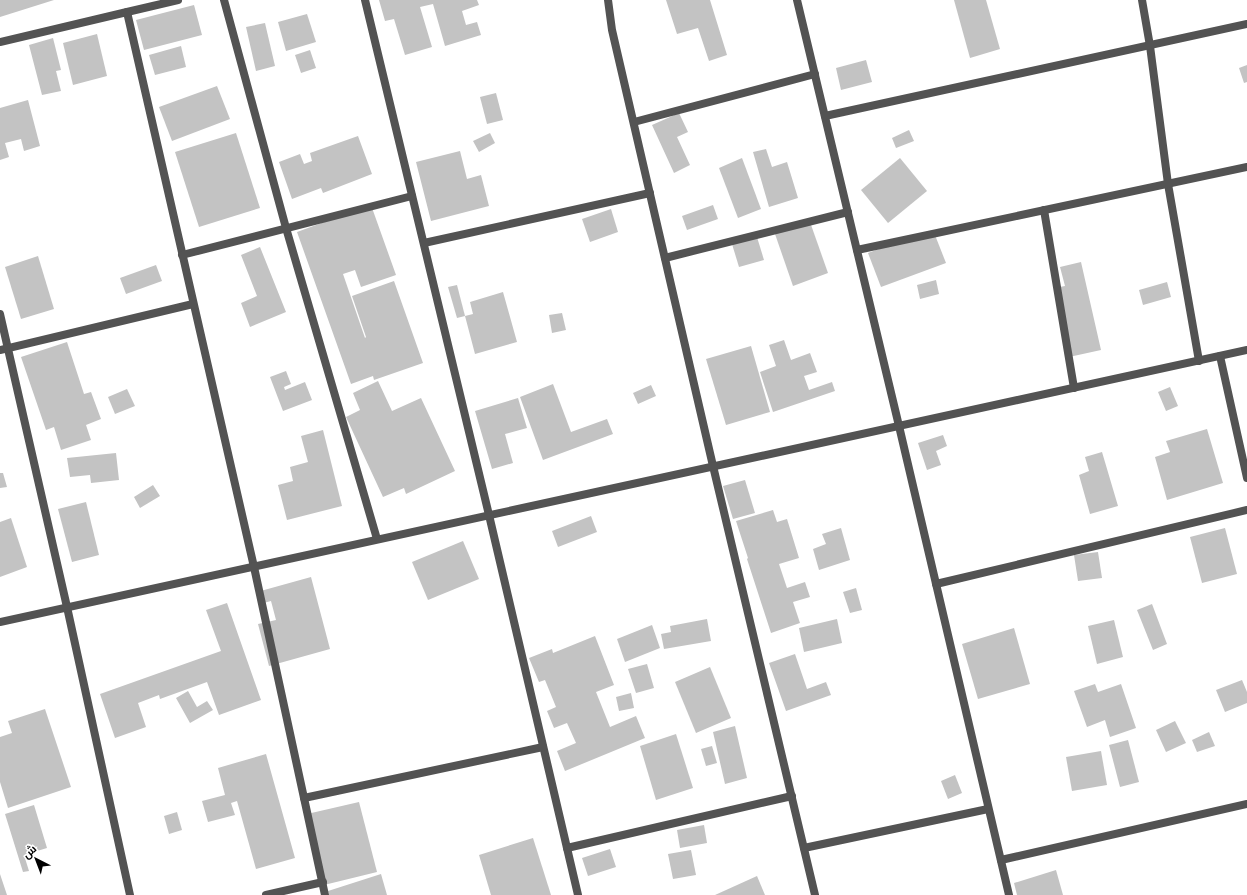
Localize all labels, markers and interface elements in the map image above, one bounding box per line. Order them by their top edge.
north arrow [16,839,56,879]
text: ش [19,842,39,861]

